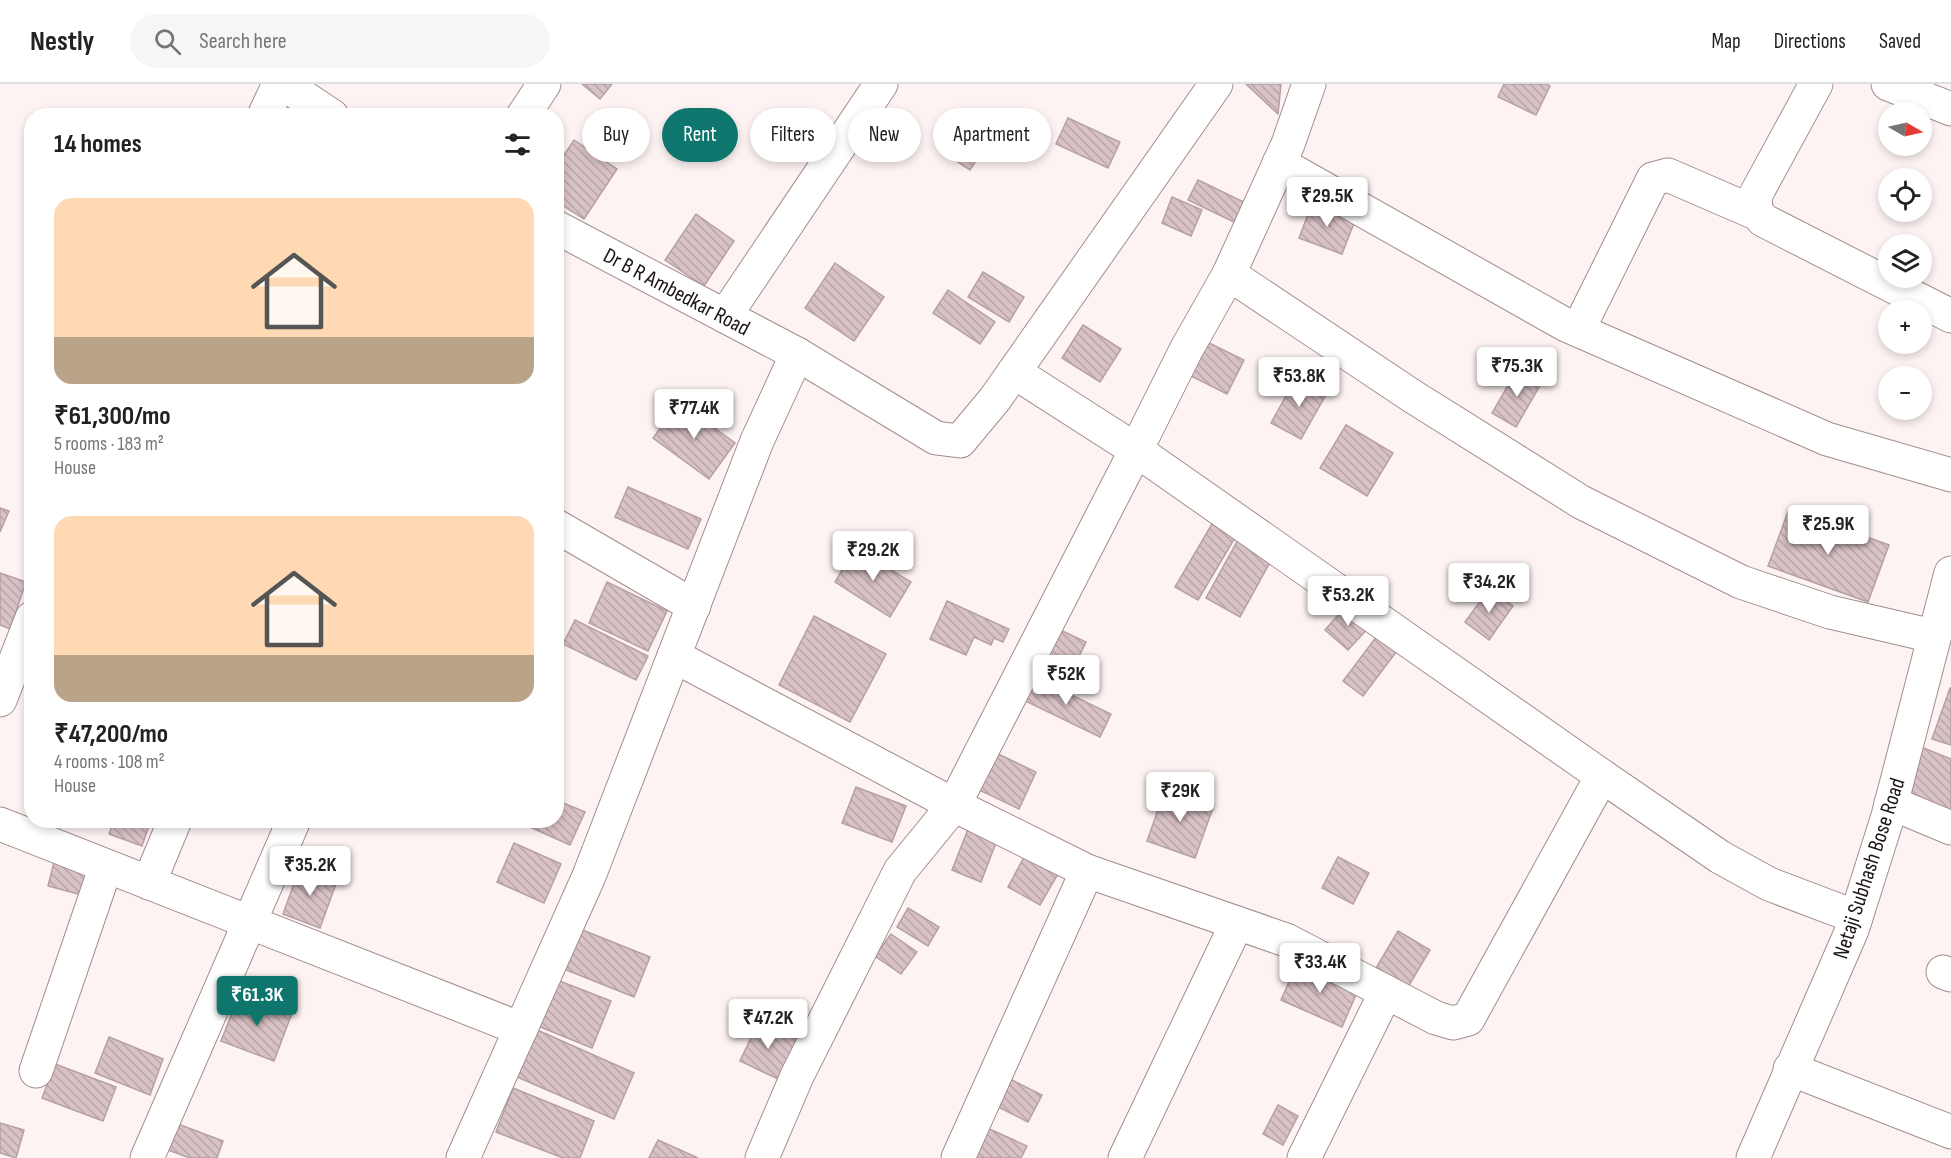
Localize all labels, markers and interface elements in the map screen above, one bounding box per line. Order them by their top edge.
search box [130,14,550,68]
text: Nestly [30,25,94,58]
icon: search [151,25,184,58]
text: Search here [199,28,287,55]
text: Map [1711,29,1741,54]
text: Directions [1774,29,1846,54]
text: Saved [1879,29,1921,54]
north arrow [1878,102,1932,156]
map controls [1878,102,1932,420]
chip: Buy [582,108,650,162]
chip: Rent [662,108,738,162]
chip: Filters [750,108,836,162]
chip: New [848,108,921,162]
chip: Apartment [933,108,1051,162]
icon: filters [501,128,534,161]
text: 14 homes [54,129,142,160]
button: locate [1878,168,1932,222]
pin: ₹29.5K [1278,177,1376,228]
text: ₹29.5K [1301,184,1353,208]
button: layers [1878,234,1932,288]
icon: home [240,237,348,345]
street label: Dr B R Ambedkar Road [598,242,754,342]
button: + [1878,300,1932,354]
pin: ₹75.3K [1468,347,1566,398]
text: ₹75.3K [1491,354,1543,378]
pin: ₹53.8K [1250,357,1348,408]
text: ₹53.8K [1273,364,1325,388]
button: − [1878,366,1932,420]
pin: ₹77.4K [645,389,743,440]
text: ₹77.4K [669,396,719,420]
text: ₹61,300/mo [54,401,171,432]
text: 5 rooms · 183 m² [54,432,164,456]
text: House [54,456,96,480]
pin: ₹25.9K [1779,505,1877,556]
text: ₹25.9K [1802,512,1854,536]
pin: ₹29.2K [824,531,922,582]
text: ₹29.2K [847,538,899,562]
icon: home [240,555,348,663]
pin: ₹34.2K [1440,563,1538,614]
text: ₹34.2K [1462,570,1516,594]
pin: ₹53.2K [1299,576,1397,627]
text: ₹53.2K [1322,583,1374,607]
pin: ₹52K [1030,655,1102,706]
text: ₹52K [1047,662,1085,686]
text: ₹47,200/mo [54,719,168,750]
text: 4 rooms · 108 m² [54,750,165,774]
pin: ₹29K [1144,772,1216,823]
text: House [54,774,96,798]
street label: Netaji Subhash Bose Road [1827,774,1911,962]
text: ₹29K [1160,779,1200,803]
pin: ₹35.2K [261,846,359,897]
text: ₹35.2K [284,853,336,877]
pin: ₹33.4K [1271,943,1369,994]
text: ₹33.4K [1293,950,1347,974]
pin: ₹61.3K [208,976,306,1027]
text: ₹61.3K [231,983,283,1007]
pin: ₹47.2K [719,999,817,1050]
text: ₹47.2K [743,1006,793,1030]

